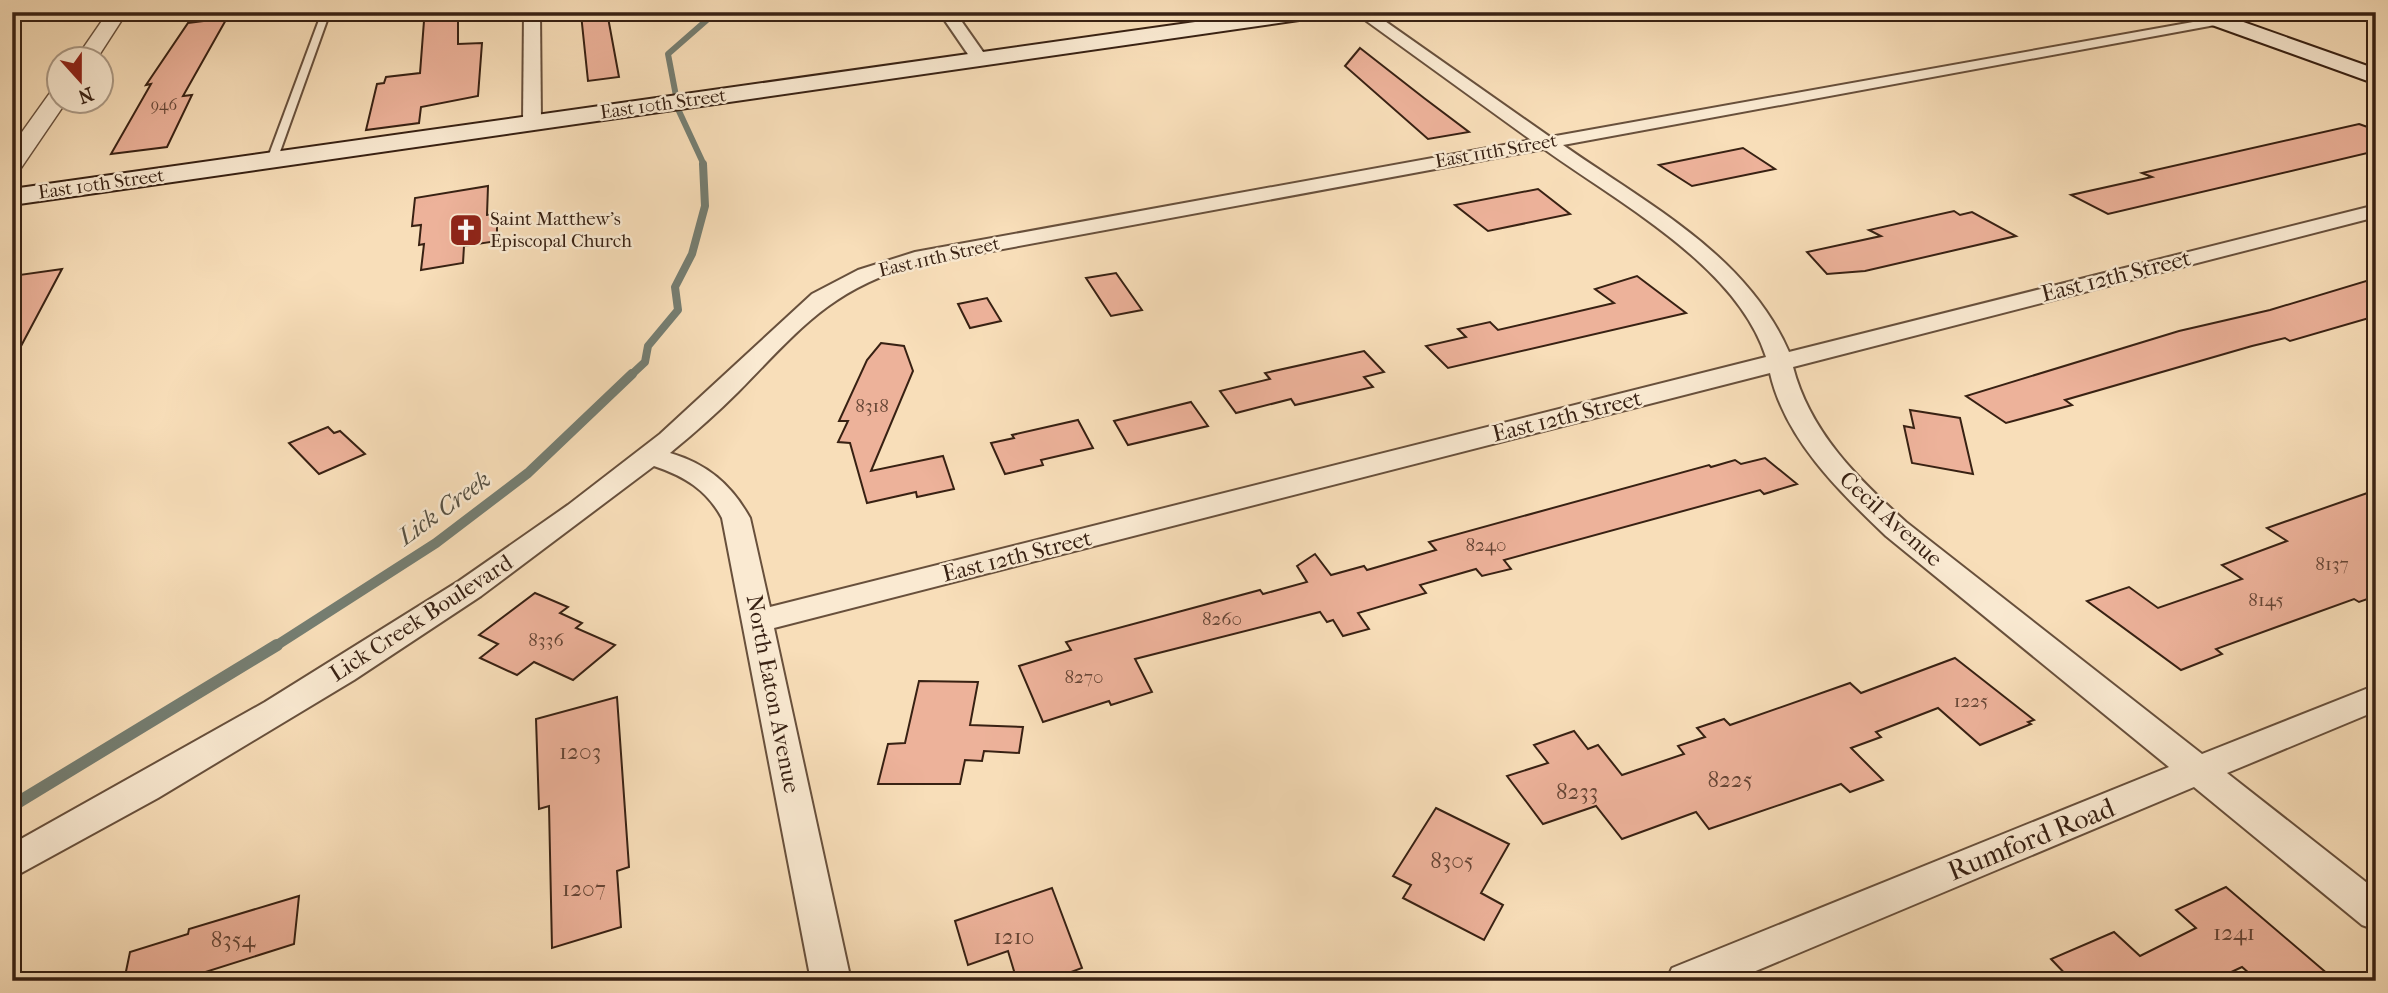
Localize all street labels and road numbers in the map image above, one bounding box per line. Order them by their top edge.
street label: East 10th Street [599,84,728,124]
street label: East 11th Street [1433,129,1559,173]
street label: East 10th Street [37,164,166,204]
street label: East 11th Street [876,232,1002,282]
street label: East 12th Street [2038,244,2194,308]
street label: East 12th Street [1489,384,1645,448]
street label: Cecil Avenue [1834,466,1948,572]
street label: East 12th Street [939,524,1095,588]
street label: Lick Creek Boulevard [325,549,518,687]
street label: North Eaton Avenue [741,593,805,795]
street label: Rumford Road [1943,790,2120,887]

